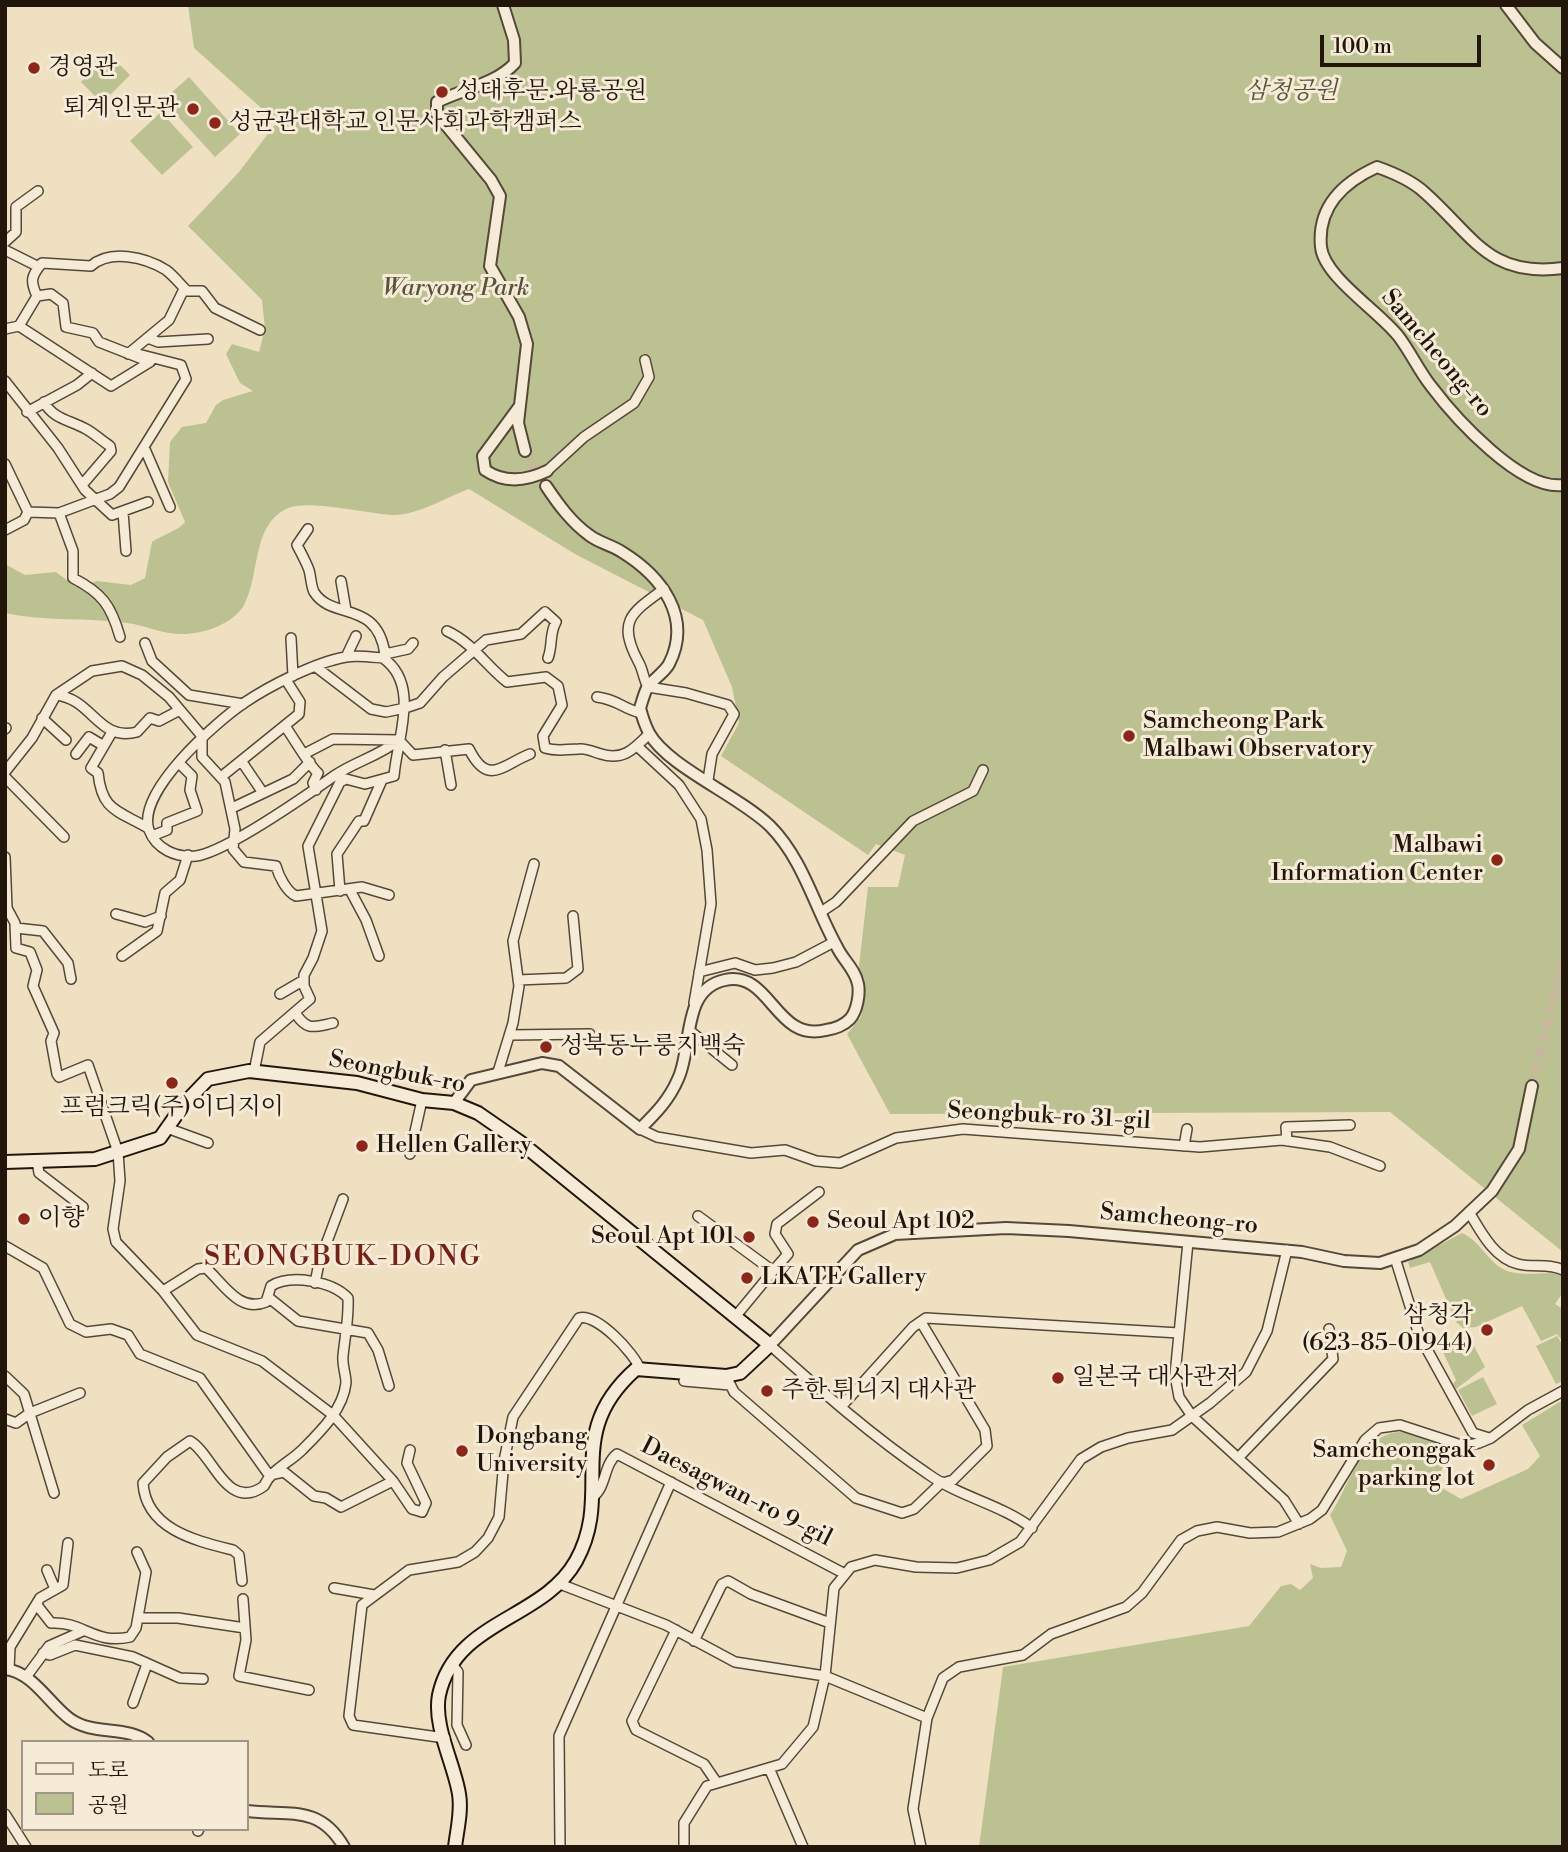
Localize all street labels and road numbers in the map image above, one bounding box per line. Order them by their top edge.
street label: Samcheong-ro [1374,284,1498,424]
street label: Seongbuk-ro [326,1046,468,1100]
street label: Seongbuk-ro 31-gil [947,1097,1151,1137]
street label: Samcheong-ro [1099,1199,1259,1241]
street label: Daesagwan-ro 9-gil [636,1432,836,1554]

